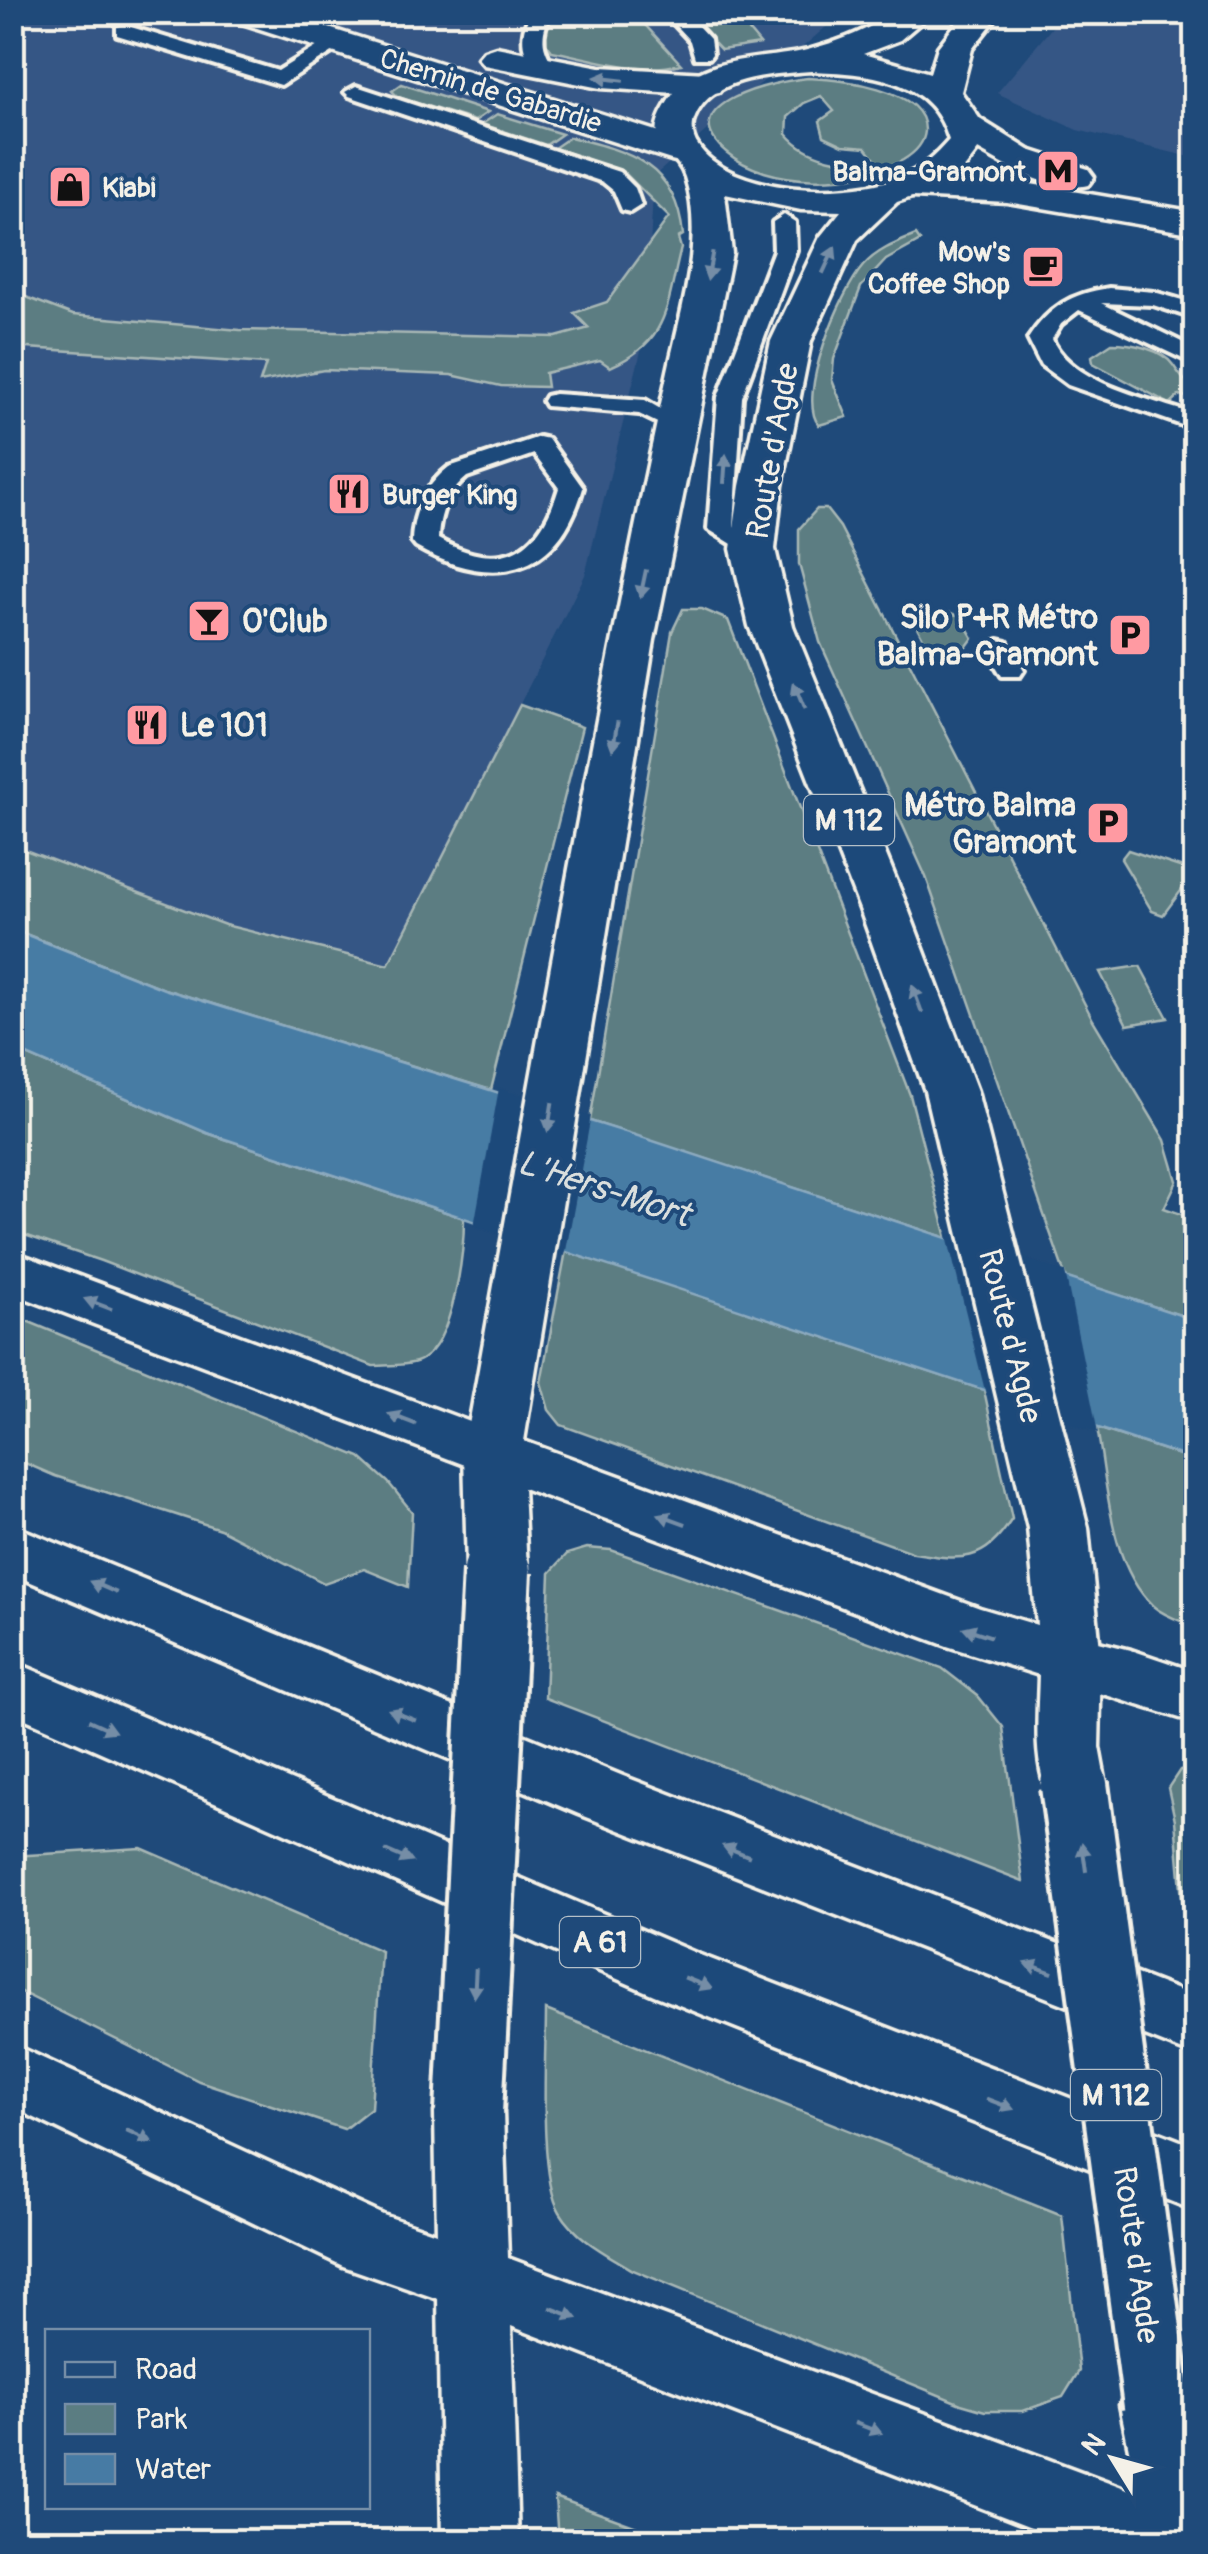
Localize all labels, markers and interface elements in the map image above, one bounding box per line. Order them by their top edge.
street label: Chemin de Gabardie [376,41,606,142]
one-way arrow [592,70,624,86]
metro station icon: Balma-Gramont [1035,148,1081,194]
place label: Balma-Gramont [833,155,1027,190]
shop icon: Kiabi [47,164,93,210]
place label: Kiabi [102,171,156,206]
place label: Mow's Coffee Shop [868,235,1010,302]
cafe icon: Mow's Coffee Shop [1020,244,1066,290]
one-way arrow [821,245,837,275]
one-way arrow [702,250,717,282]
street label: Route d'Agde [738,360,808,542]
one-way arrow [717,453,733,485]
restaurant icon: Burger King [326,471,372,517]
place label: Burger King [382,478,517,513]
one-way arrow [635,568,651,599]
bar icon: O'Club [186,598,232,644]
place label: Silo P+R Métro Balma-Gramont [877,598,1099,675]
place label: O'Club [242,602,328,642]
parking icon: Silo P+R Métro Balma-Gramont [1107,612,1153,658]
one-way arrow [791,682,807,711]
restaurant icon: Le 101 [124,702,170,748]
place label: Le 101 [180,706,268,746]
one-way arrow [607,721,622,752]
place label: Métro Balma Gramont [904,786,1077,863]
road number: M 112 [804,795,894,845]
parking icon: Métro Balma Gramont [1085,800,1131,846]
one-way arrow [909,984,925,1014]
one-way arrow [542,1102,557,1133]
water label: L'Hers-Mort [512,1140,699,1239]
street label: Route d'Agde [969,1245,1051,1428]
one-way arrow [83,1296,113,1311]
one-way arrow [387,1411,417,1426]
one-way arrow [657,1511,687,1526]
one-way arrow [88,1579,118,1595]
one-way arrow [962,1623,992,1638]
one-way arrow [387,1706,417,1722]
one-way arrow [87,1718,117,1734]
one-way arrow [1075,1841,1091,1872]
one-way arrow [720,1842,750,1858]
one-way arrow [384,1849,414,1865]
road number: A 61 [560,1917,640,1967]
one-way arrow [1023,1960,1053,1975]
one-way arrow [467,1968,483,2000]
one-way arrow [684,1976,714,1992]
road number: M 112 [1071,2070,1161,2120]
one-way arrow [986,2097,1016,2112]
one-way arrow [125,2127,154,2144]
street label: Route d'Agde [1104,2164,1168,2346]
one-way arrow [549,2306,579,2321]
legend [45,2329,370,2509]
text: Road [135,2351,197,2388]
text: Park [135,2401,188,2438]
north arrow [1063,2409,1163,2509]
one-way arrow [853,2421,883,2436]
text: N [1075,2427,1114,2463]
text: Water [135,2451,212,2488]

